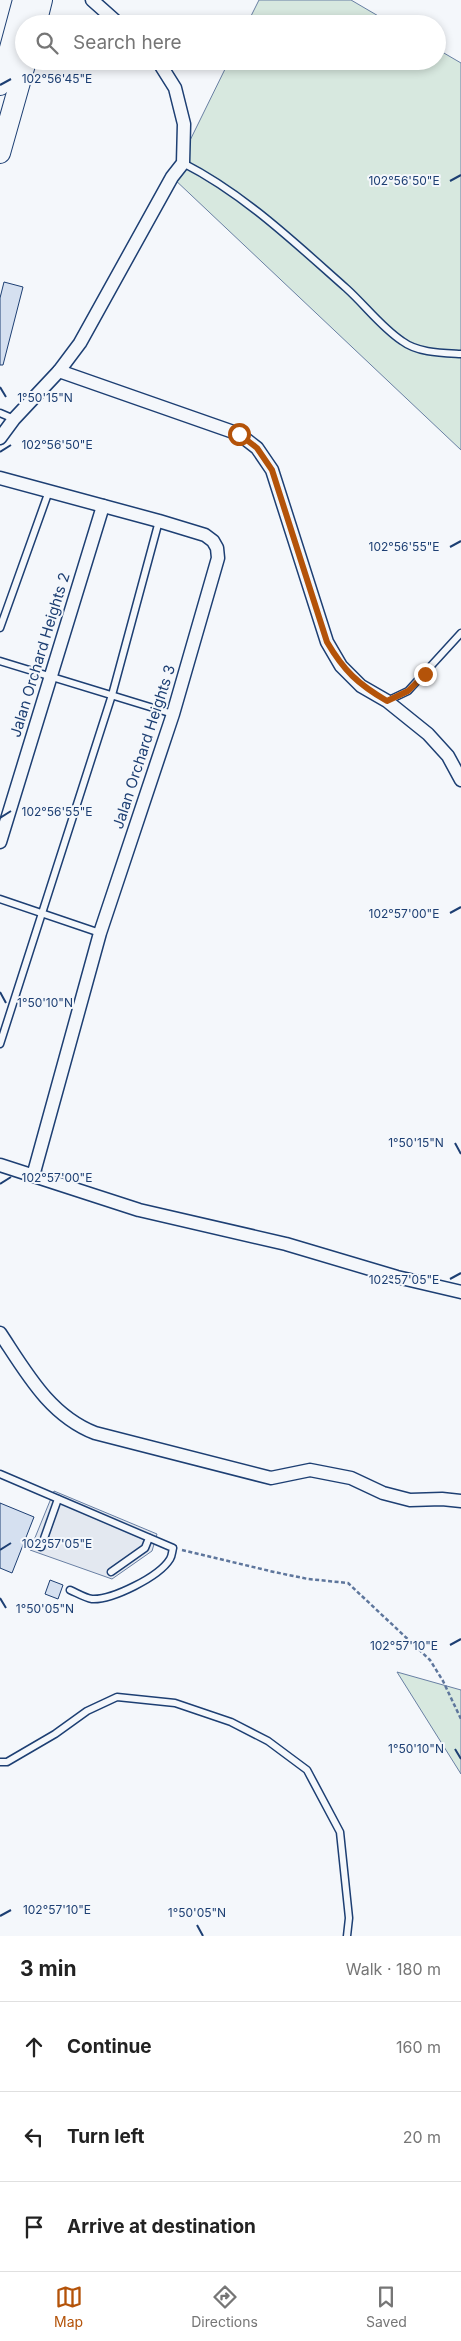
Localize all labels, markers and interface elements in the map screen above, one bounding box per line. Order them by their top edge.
search box [15,15,446,70]
icon: search [33,29,61,57]
text: Search here [73,31,182,54]
text: 102°56'45"E [22,71,92,86]
text: 102°56'50"E [368,173,440,188]
text: 1°50'15"N [17,390,73,405]
route start [228,423,251,446]
text: 102°56'50"E [21,437,93,452]
text: 102°56'55"E [369,539,439,554]
street label: Jalan Orchard Heights 2 [5,570,74,740]
street label: Jalan Orchard Heights 3 [108,662,179,831]
route end [414,663,437,686]
text: 102°56'55"E [22,804,92,819]
text: 102°57'00"E [369,906,439,921]
text: 1°50'10"N [17,995,73,1010]
text: 1°50'15"N [388,1135,444,1150]
text: 102°57'00"E [22,1170,92,1185]
text: 102°57'05"E [369,1272,439,1287]
text: 102°57'05"E [22,1536,92,1551]
text: 1°50'05"N [16,1601,74,1616]
text: 102°57'10"E [370,1638,438,1653]
text: 1°50'10"N [388,1741,444,1756]
text: 102°57'10"E [23,1902,91,1917]
text: 1°50'05"N [168,1905,226,1920]
text: 3 min [20,1956,76,1981]
text: Walk · 180 m [346,1959,441,1979]
icon: ahead [20,2033,48,2061]
text: Continue [67,2035,152,2058]
text: 160 m [396,2037,441,2057]
icon: left [20,2123,48,2151]
text: Turn left [67,2125,145,2148]
text: 20 m [403,2127,441,2147]
icon: arrive [20,2213,48,2241]
text: Arrive at destination [67,2215,256,2238]
tab: Map [54,2283,83,2330]
tab: Directions [191,2283,258,2330]
tab: Saved [366,2283,407,2330]

